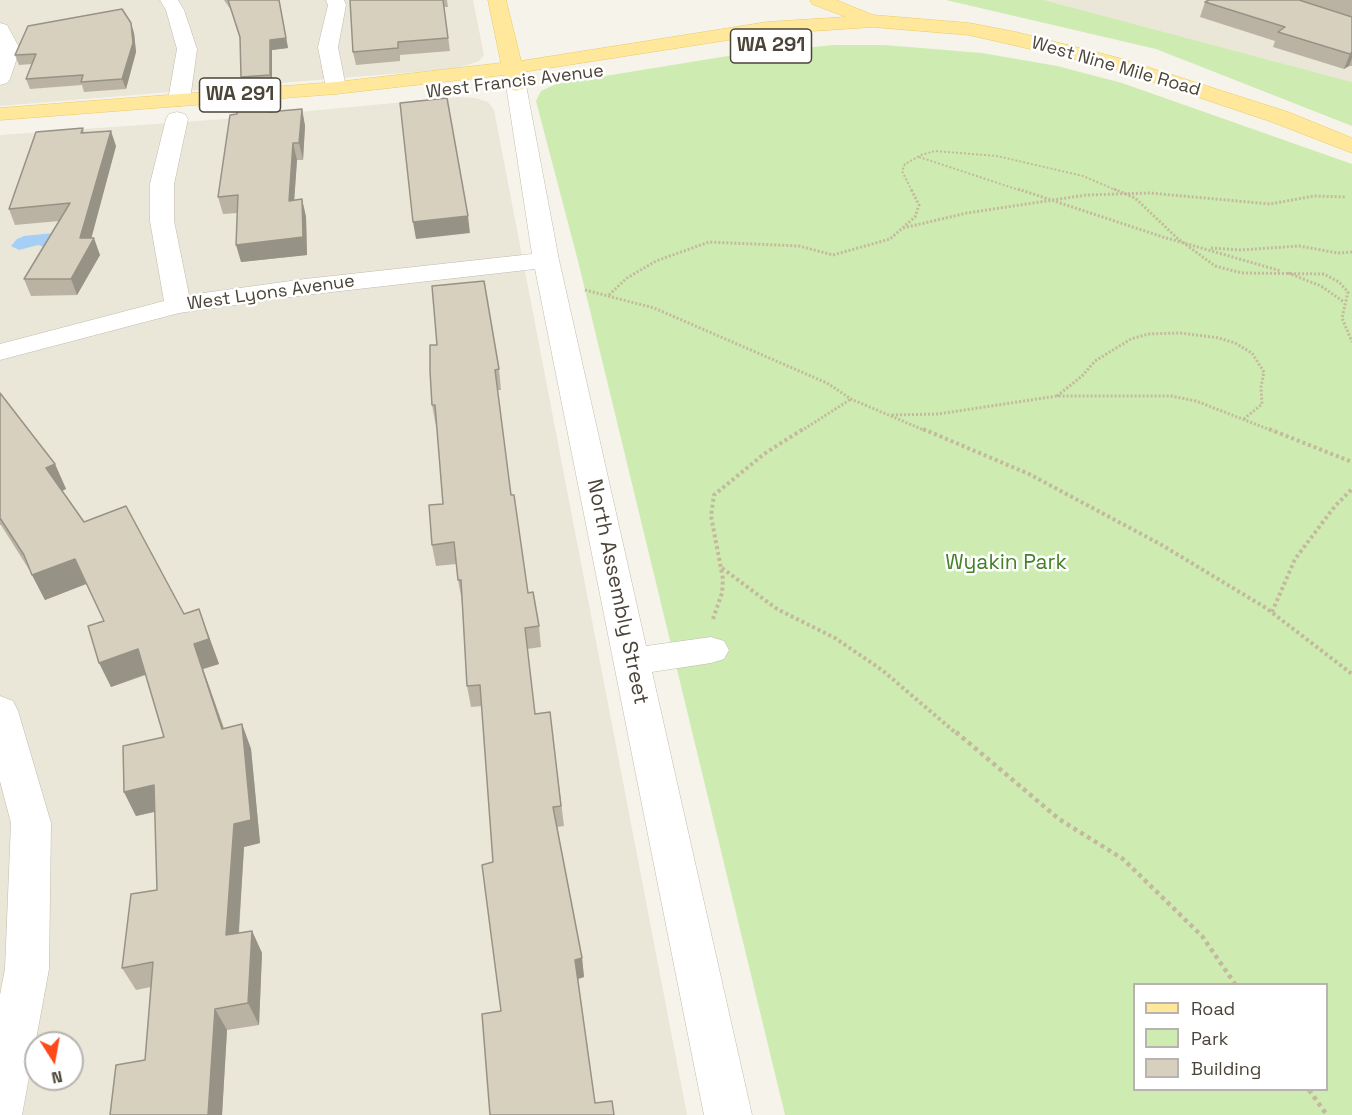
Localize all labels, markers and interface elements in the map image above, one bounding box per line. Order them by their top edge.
road number: WA 291 [730,29,812,63]
street label: West Nine Mile Road [1029,33,1203,101]
street label: West Francis Avenue [425,60,605,104]
road number: WA 291 [200,78,280,112]
street label: West Lyons Avenue [186,271,356,315]
street label: North Assembly Street [581,477,653,707]
park label: Wyakin Park [945,550,1067,576]
legend [1133,983,1328,1091]
text: Road [1191,997,1235,1020]
text: Park [1191,1027,1228,1050]
north arrow [24,1031,84,1091]
text: Building [1191,1057,1261,1080]
text: N [50,1066,64,1089]

